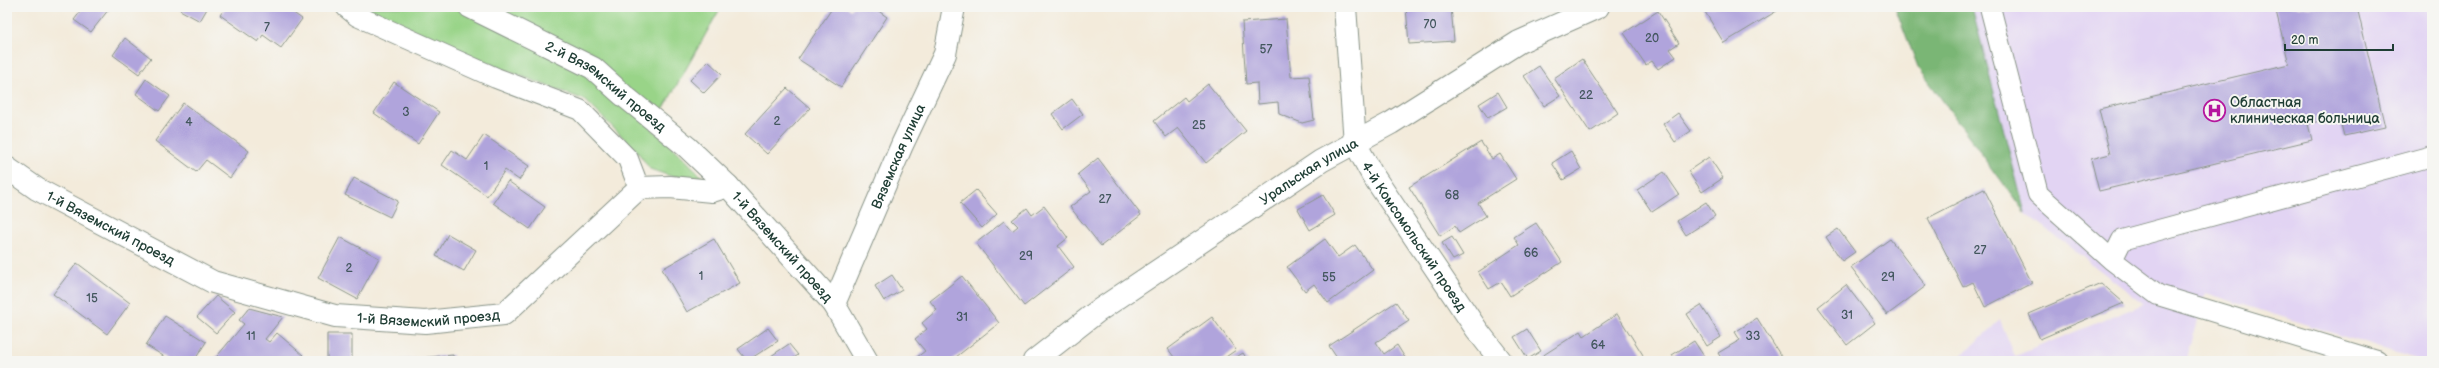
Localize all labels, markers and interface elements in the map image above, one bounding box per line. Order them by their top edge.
house number: 70 [1424,17,1436,32]
house number: 7 [264,20,270,35]
scale bar [2285,26,2393,52]
house number: 20 [1645,31,1659,46]
text: 20 m [2291,33,2318,48]
street label: 2-й Вяземский проезд [542,38,670,136]
house number: 57 [1260,42,1272,57]
house number: 22 [1579,88,1593,103]
place label: Областная клиническая больница [2230,94,2381,127]
hospital icon: Областная клиническая больница [2202,97,2228,123]
street label: Вяземская улица [868,101,930,212]
house number: 3 [402,105,410,120]
house number: 2 [773,114,781,129]
house number: 4 [185,115,193,130]
house number: 25 [1192,118,1206,133]
street label: Уральская улица [1256,134,1362,209]
house number: 1 [484,159,488,174]
street label: 4-й Комсомольский проезд [1358,159,1470,315]
street label: 1-й Вяземский проезд [43,187,178,270]
street label: 1-й Вяземский проезд [728,188,837,306]
house number: 68 [1445,188,1459,203]
house number: 27 [1099,192,1112,207]
house number: 27 [1974,243,1987,258]
house number: 66 [1524,246,1538,261]
house number: 29 [1019,249,1033,264]
house number: 2 [345,261,353,276]
house number: 1 [699,269,703,284]
house number: 55 [1322,270,1336,285]
house number: 29 [1881,270,1895,285]
house number: 15 [86,291,98,306]
street label: 1-й Вяземский проезд [356,306,501,331]
house number: 31 [1841,308,1853,323]
house number: 31 [956,310,968,325]
house number: 11 [246,329,256,344]
house number: 33 [1746,329,1760,344]
house number: 64 [1591,338,1606,353]

